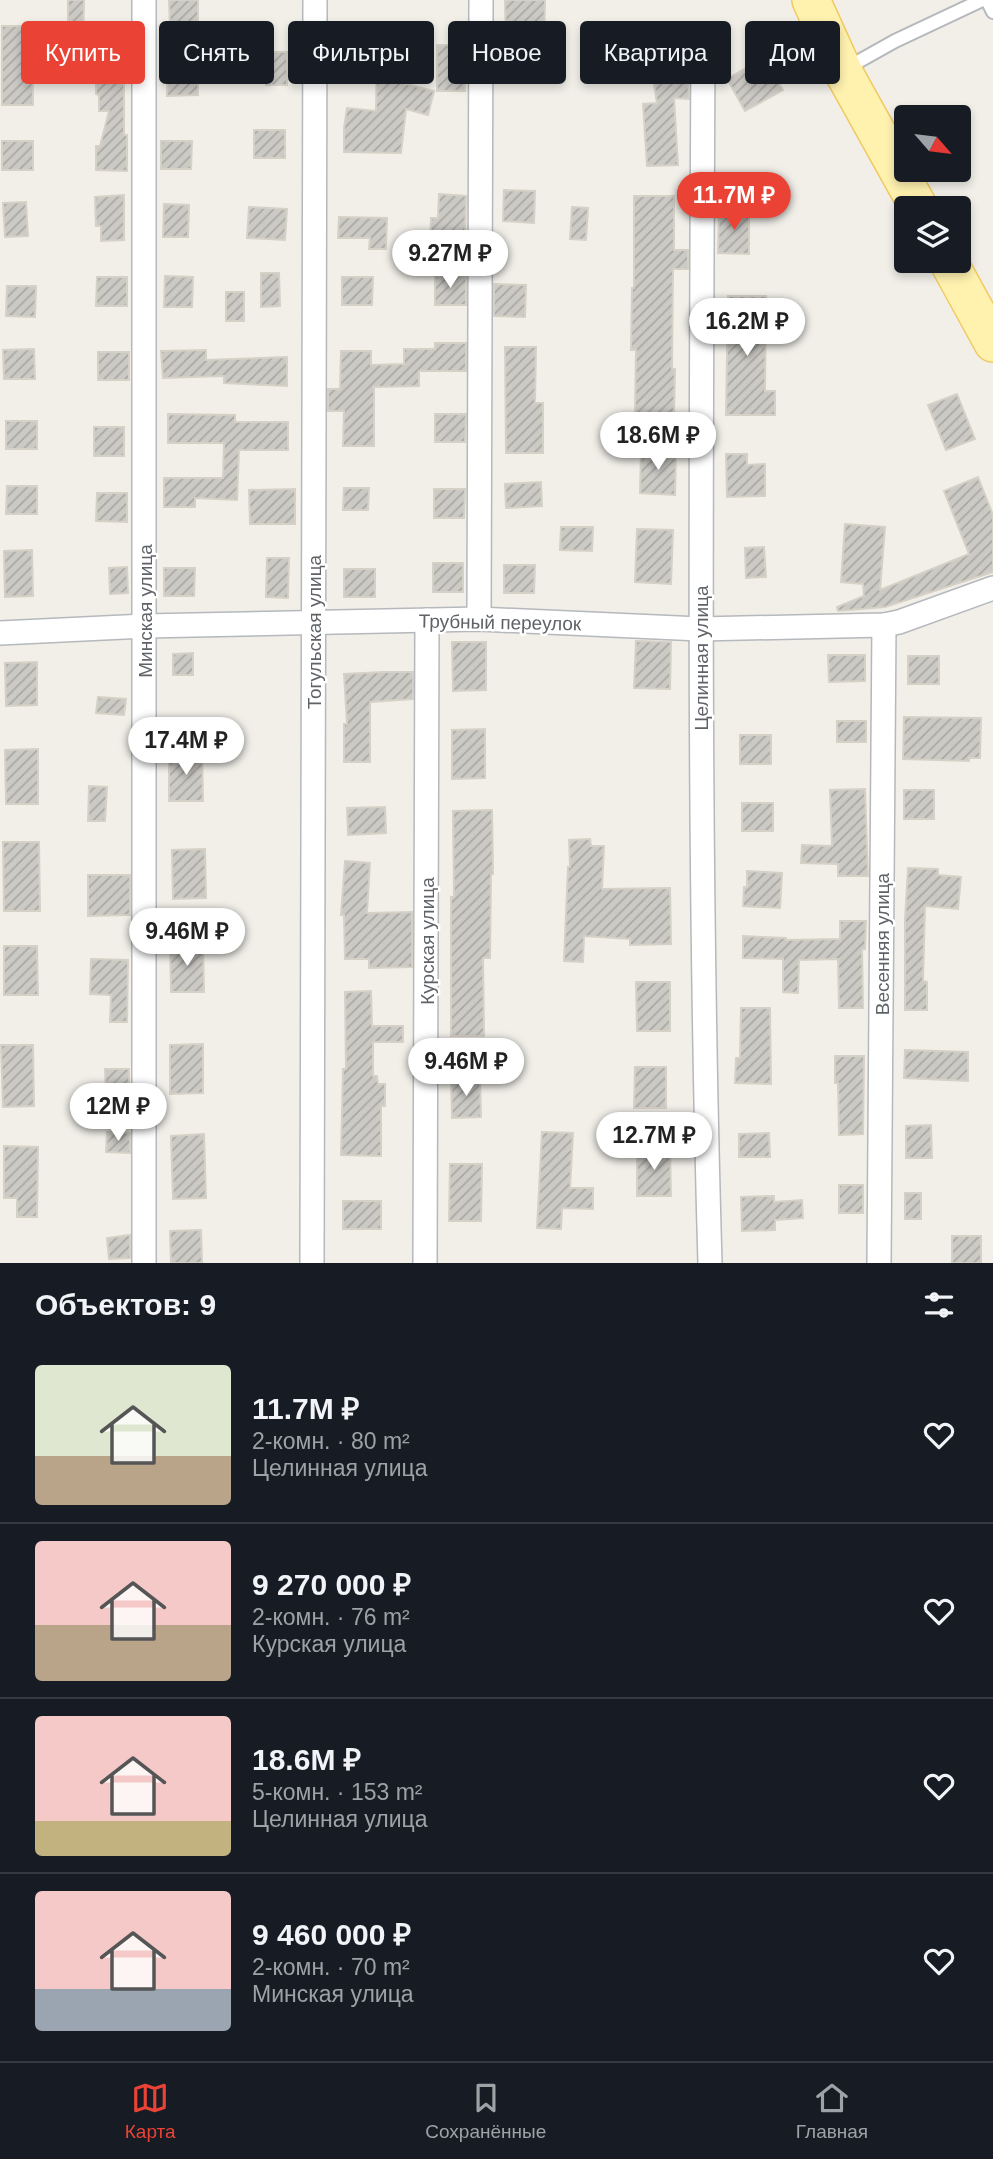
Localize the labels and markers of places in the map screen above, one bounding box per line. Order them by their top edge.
pin: 11.7M ₽ [669,173,799,232]
pin: 9.27M ₽ [385,230,515,290]
pin: 16.2M ₽ [682,298,812,358]
pin: 18.6M ₽ [593,412,723,472]
pin: 17.4M ₽ [121,718,251,777]
pin: 9.46M ₽ [122,908,252,968]
pin: 9.46M ₽ [401,1038,531,1098]
pin: 12M ₽ [69,1084,167,1143]
pin: 12.7M ₽ [589,1112,719,1172]

